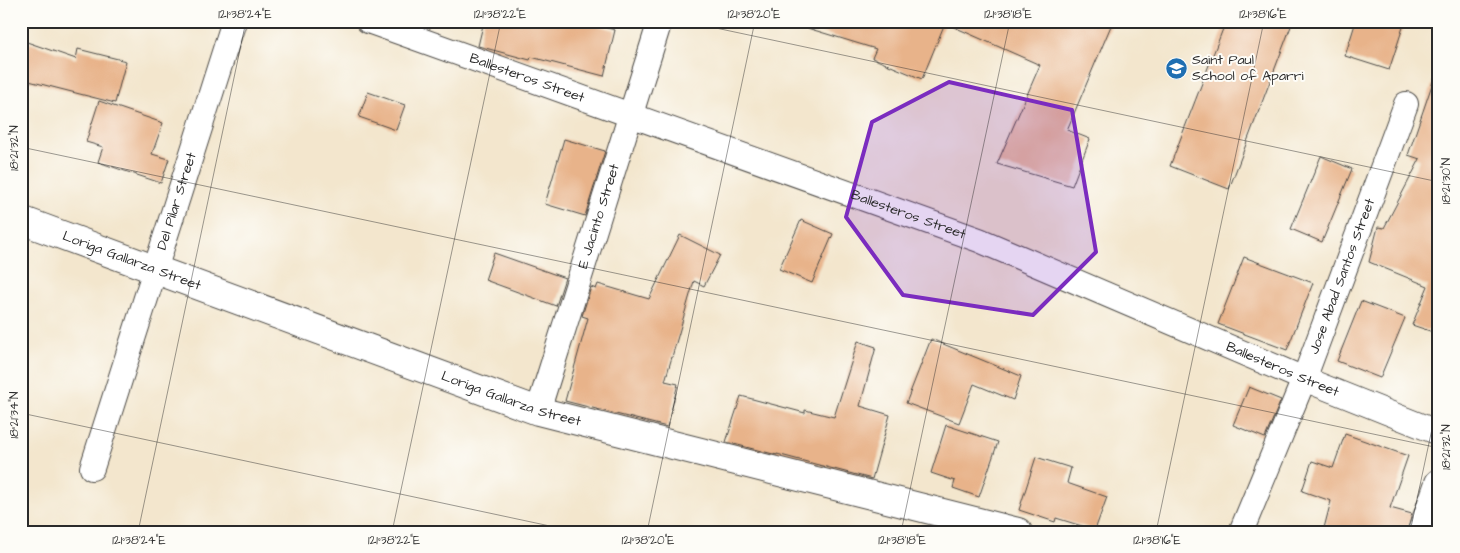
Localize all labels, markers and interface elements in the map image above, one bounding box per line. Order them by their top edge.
text: 121°38'24"E [218,6,272,23]
text: 121°38'22"E [474,6,526,23]
text: 121°38'20"E [728,6,780,23]
text: 121°38'18"E [984,6,1032,23]
text: 121°38'16"E [1239,6,1287,23]
street label: Ballesteros Street [467,48,588,108]
place label: Saint Paul School of Aparri [1192,50,1304,86]
school or university icon: Saint Paul School of Aparri [1164,56,1188,80]
text: 18°21'32"N [6,125,23,171]
street label: Del Pilar Street [152,149,202,253]
text: 18°21'30"N [1438,157,1455,204]
street label: E Jacinto Street [573,161,625,271]
street label: Ballesteros Street [848,185,969,245]
street label: Jose Abad Santos Street [1304,195,1380,357]
street label: Loriga Gallarza Street [60,226,204,296]
street label: Ballesteros Street [1223,337,1342,402]
street label: Loriga Gallarza Street [439,366,583,432]
text: 18°21'34"N [6,391,23,438]
text: 18°21'32"N [1438,424,1455,470]
text: 121°38'24"E [112,532,166,549]
text: 121°38'22"E [368,532,420,549]
text: 121°38'20"E [622,532,674,549]
text: 121°38'18"E [878,532,926,549]
text: 121°38'16"E [1133,532,1181,549]

